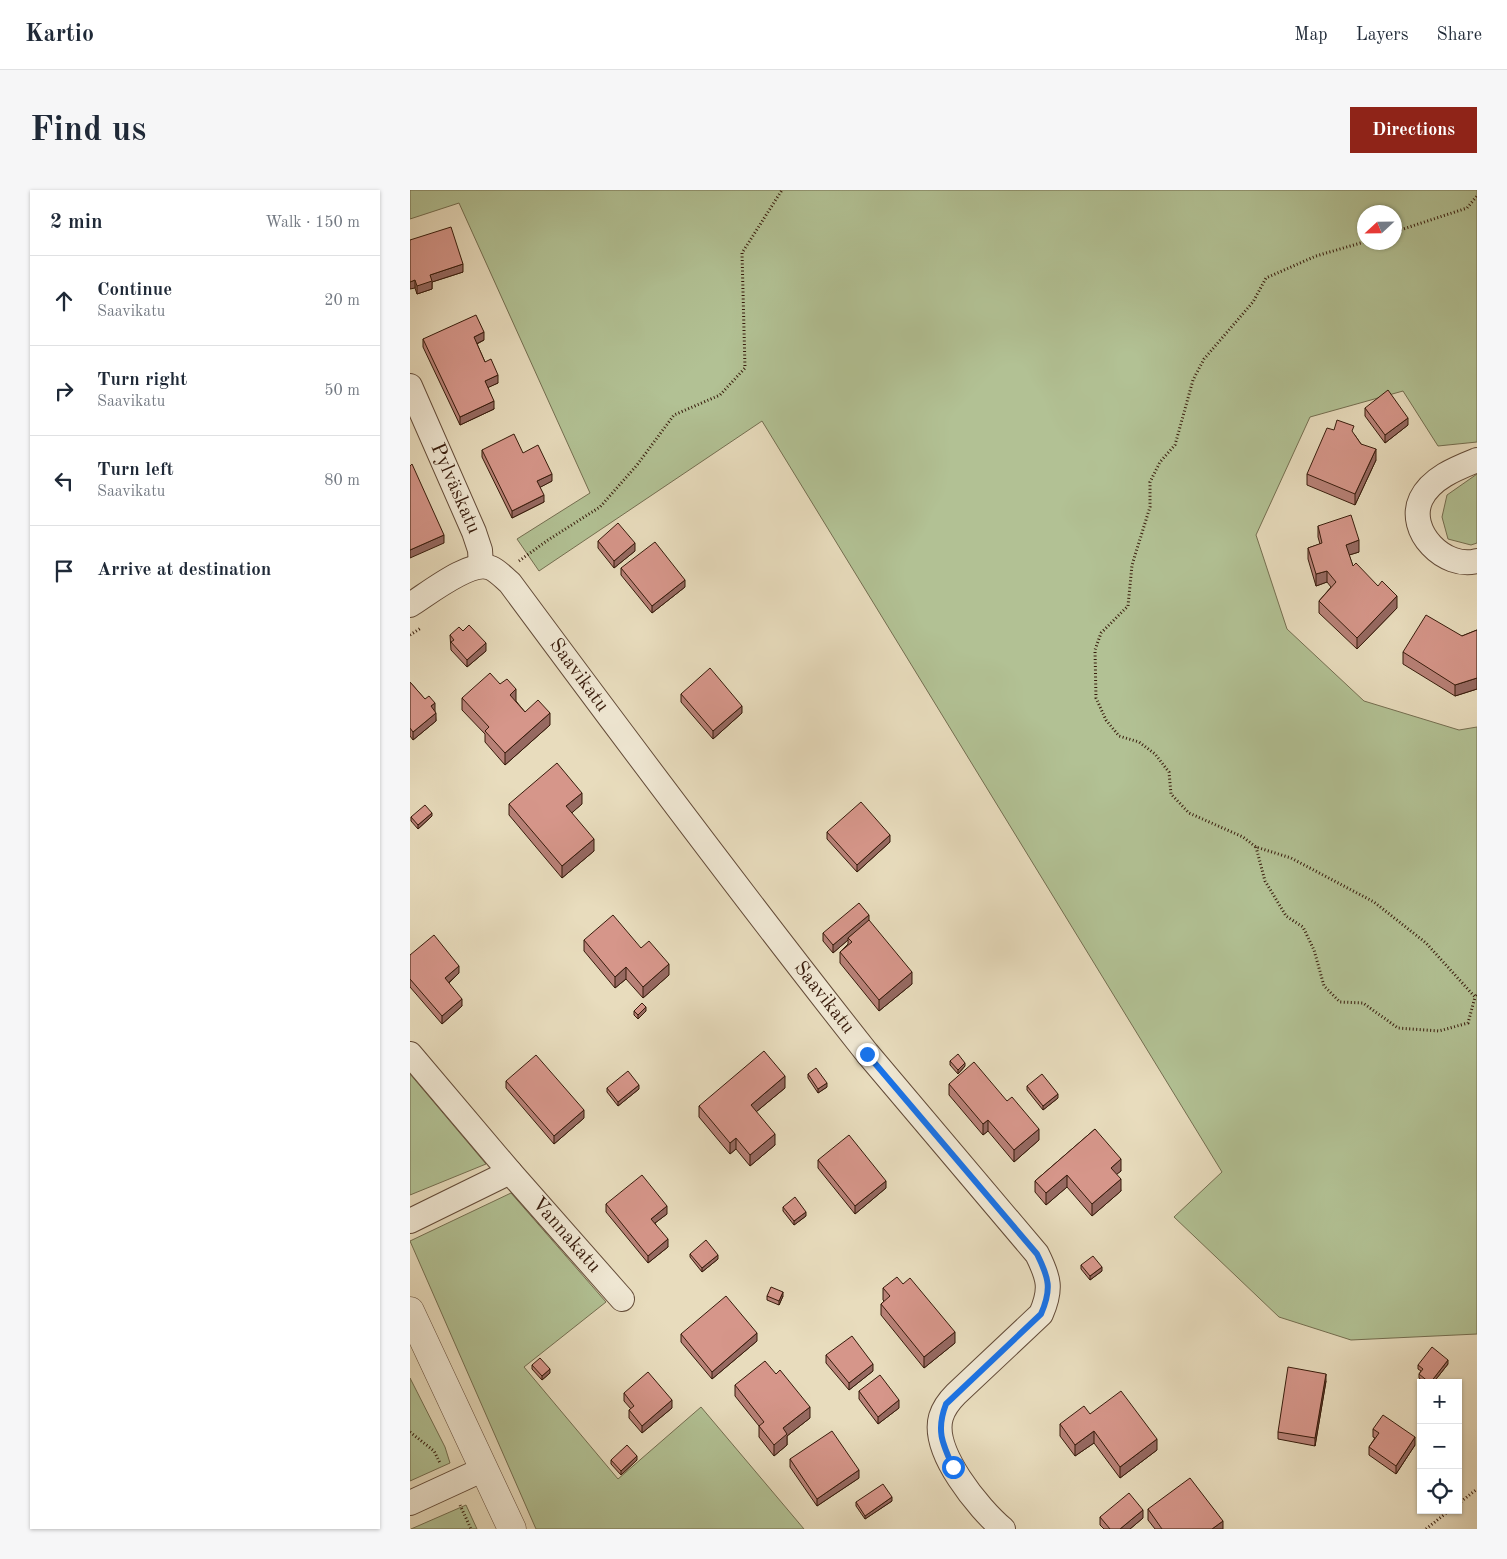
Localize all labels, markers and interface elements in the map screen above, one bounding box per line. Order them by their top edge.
text: Kartio [25,23,94,47]
text: Map [1294,26,1328,44]
text: Layers [1356,26,1408,44]
text: Share [1436,26,1482,44]
button: Directions [1350,107,1477,153]
text: Find us [30,113,146,148]
north arrow [1357,205,1402,250]
text: 2 min [50,212,103,233]
text: Walk · 150 m [265,215,360,231]
text: Continue [97,281,172,300]
icon: ahead [50,287,78,315]
text: 20 m [324,293,360,309]
text: Saavikatu [97,304,165,320]
text: Turn right [97,371,187,390]
icon: right [50,377,78,405]
text: 50 m [324,383,360,399]
text: Saavikatu [97,394,165,410]
street label: Pylväskatu [426,440,484,537]
text: Turn left [97,461,174,480]
icon: left [50,467,78,495]
text: 80 m [324,473,360,489]
text: Saavikatu [97,484,165,500]
icon: arrive [50,557,78,585]
text: Arrive at destination [97,561,271,580]
street label: Saavikatu [545,635,612,716]
street label: Saavikatu [790,958,858,1038]
route end [856,1043,879,1066]
street label: Vannakatu [527,1194,604,1277]
map controls [1417,1379,1462,1514]
button: + [1417,1379,1462,1424]
button: − [1417,1424,1462,1469]
route start [942,1456,965,1479]
button: locate [1417,1469,1462,1514]

